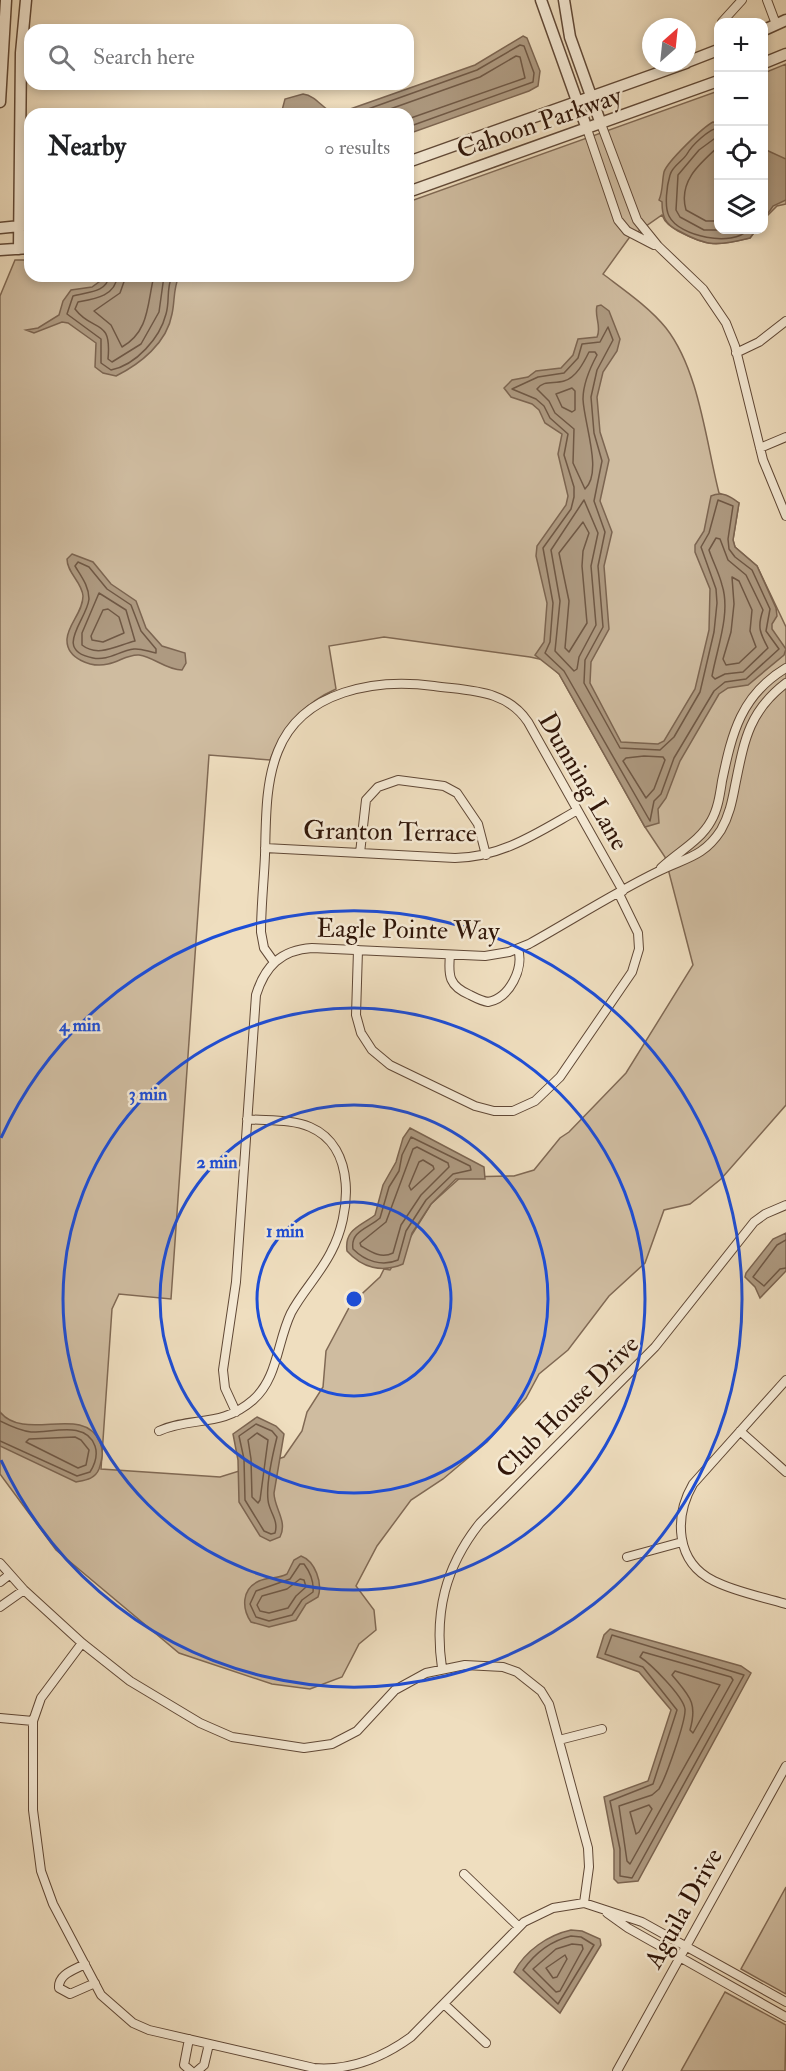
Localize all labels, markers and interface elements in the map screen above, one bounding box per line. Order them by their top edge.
north arrow [642,18,696,72]
map controls [714,18,768,234]
button: + [714,18,768,72]
search box [24,24,414,90]
icon: search [45,41,78,74]
text: Search here [93,43,195,71]
button: − [714,72,768,126]
street label: Cahoon Parkway [453,80,626,166]
button: locate [714,126,768,180]
text: Nearby [48,131,126,163]
text: 0 results [324,135,390,160]
button: layers [714,180,768,234]
street label: Dunning Lane [531,707,636,856]
street label: Granton Terrace [303,814,477,850]
street label: Eagle Pointe Way [316,912,500,948]
text: 4 min [58,1014,101,1037]
text: 3 min [129,1083,168,1106]
text: 2 min [197,1151,238,1174]
text: 1 min [266,1220,305,1243]
centre of rings [344,1289,364,1309]
street label: Club House Drive [490,1329,646,1485]
street label: Aguila Drive [637,1843,730,1975]

